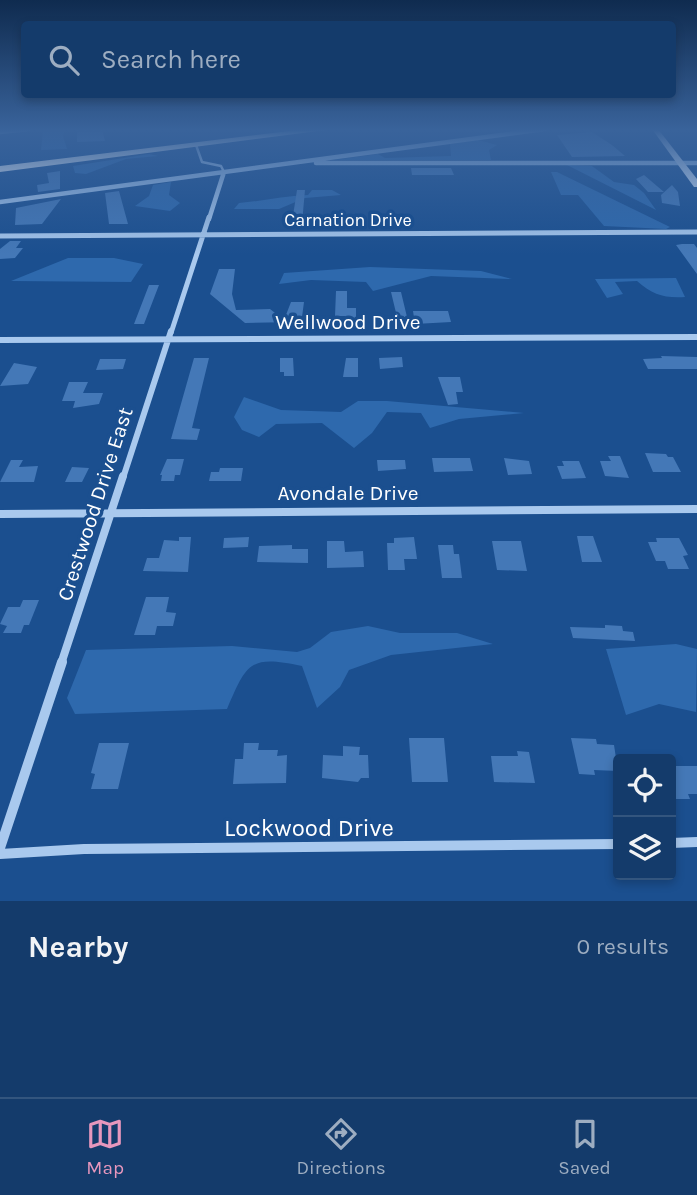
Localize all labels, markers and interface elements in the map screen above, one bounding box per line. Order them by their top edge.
search box [21,21,676,98]
icon: search [45,41,83,79]
text: Search here [101,44,241,75]
street label: Carnation Drive [284,209,412,231]
street label: Wellwood Drive [275,310,421,334]
street label: Crestwood Drive East [52,404,138,604]
street label: Avondale Drive [277,481,419,505]
map controls [613,754,676,880]
button: locate [613,754,676,817]
street label: Lockwood Drive [224,814,394,842]
button: layers [613,817,676,880]
text: Nearby [28,929,128,965]
text: 0 results [577,933,669,960]
tab: Map [86,1115,124,1179]
tab: Directions [297,1115,386,1179]
tab: Saved [558,1115,611,1179]

